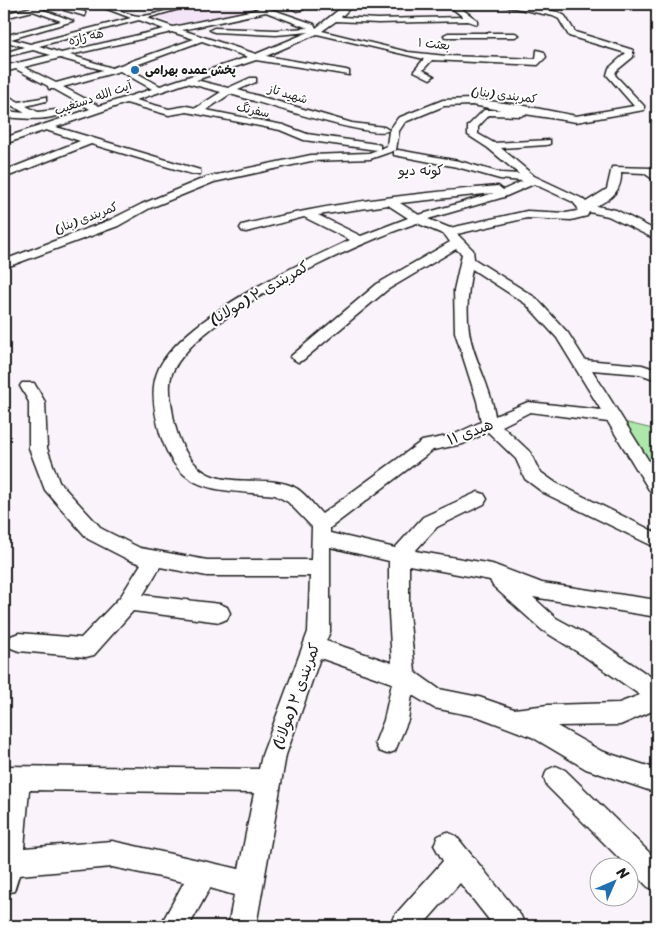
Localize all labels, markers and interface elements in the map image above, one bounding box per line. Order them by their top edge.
street label: هه ژاره [66,22,106,52]
street label: بعثت ۱ [417,31,451,57]
place label: پخش عمده بهرامی [145,59,236,81]
marker: پخش عمده بهرامی [129,64,141,76]
street label: آیت الله دستغیب [51,74,136,122]
street label: شهید تاز [265,77,311,110]
street label: کمربندی (بنار) [470,80,538,110]
street label: سفرنگ [234,96,272,124]
district label: کونه دیو [397,158,444,183]
street label: کمربندی (بنار) [51,196,121,240]
street label: کمربندی ۲ (مولانا) [204,254,314,332]
street label: هیدی ۱۱ [443,411,497,453]
street label: کمربندی ۲ (مولانا) [265,639,327,753]
north arrow [588,858,638,908]
text: N [610,860,635,886]

